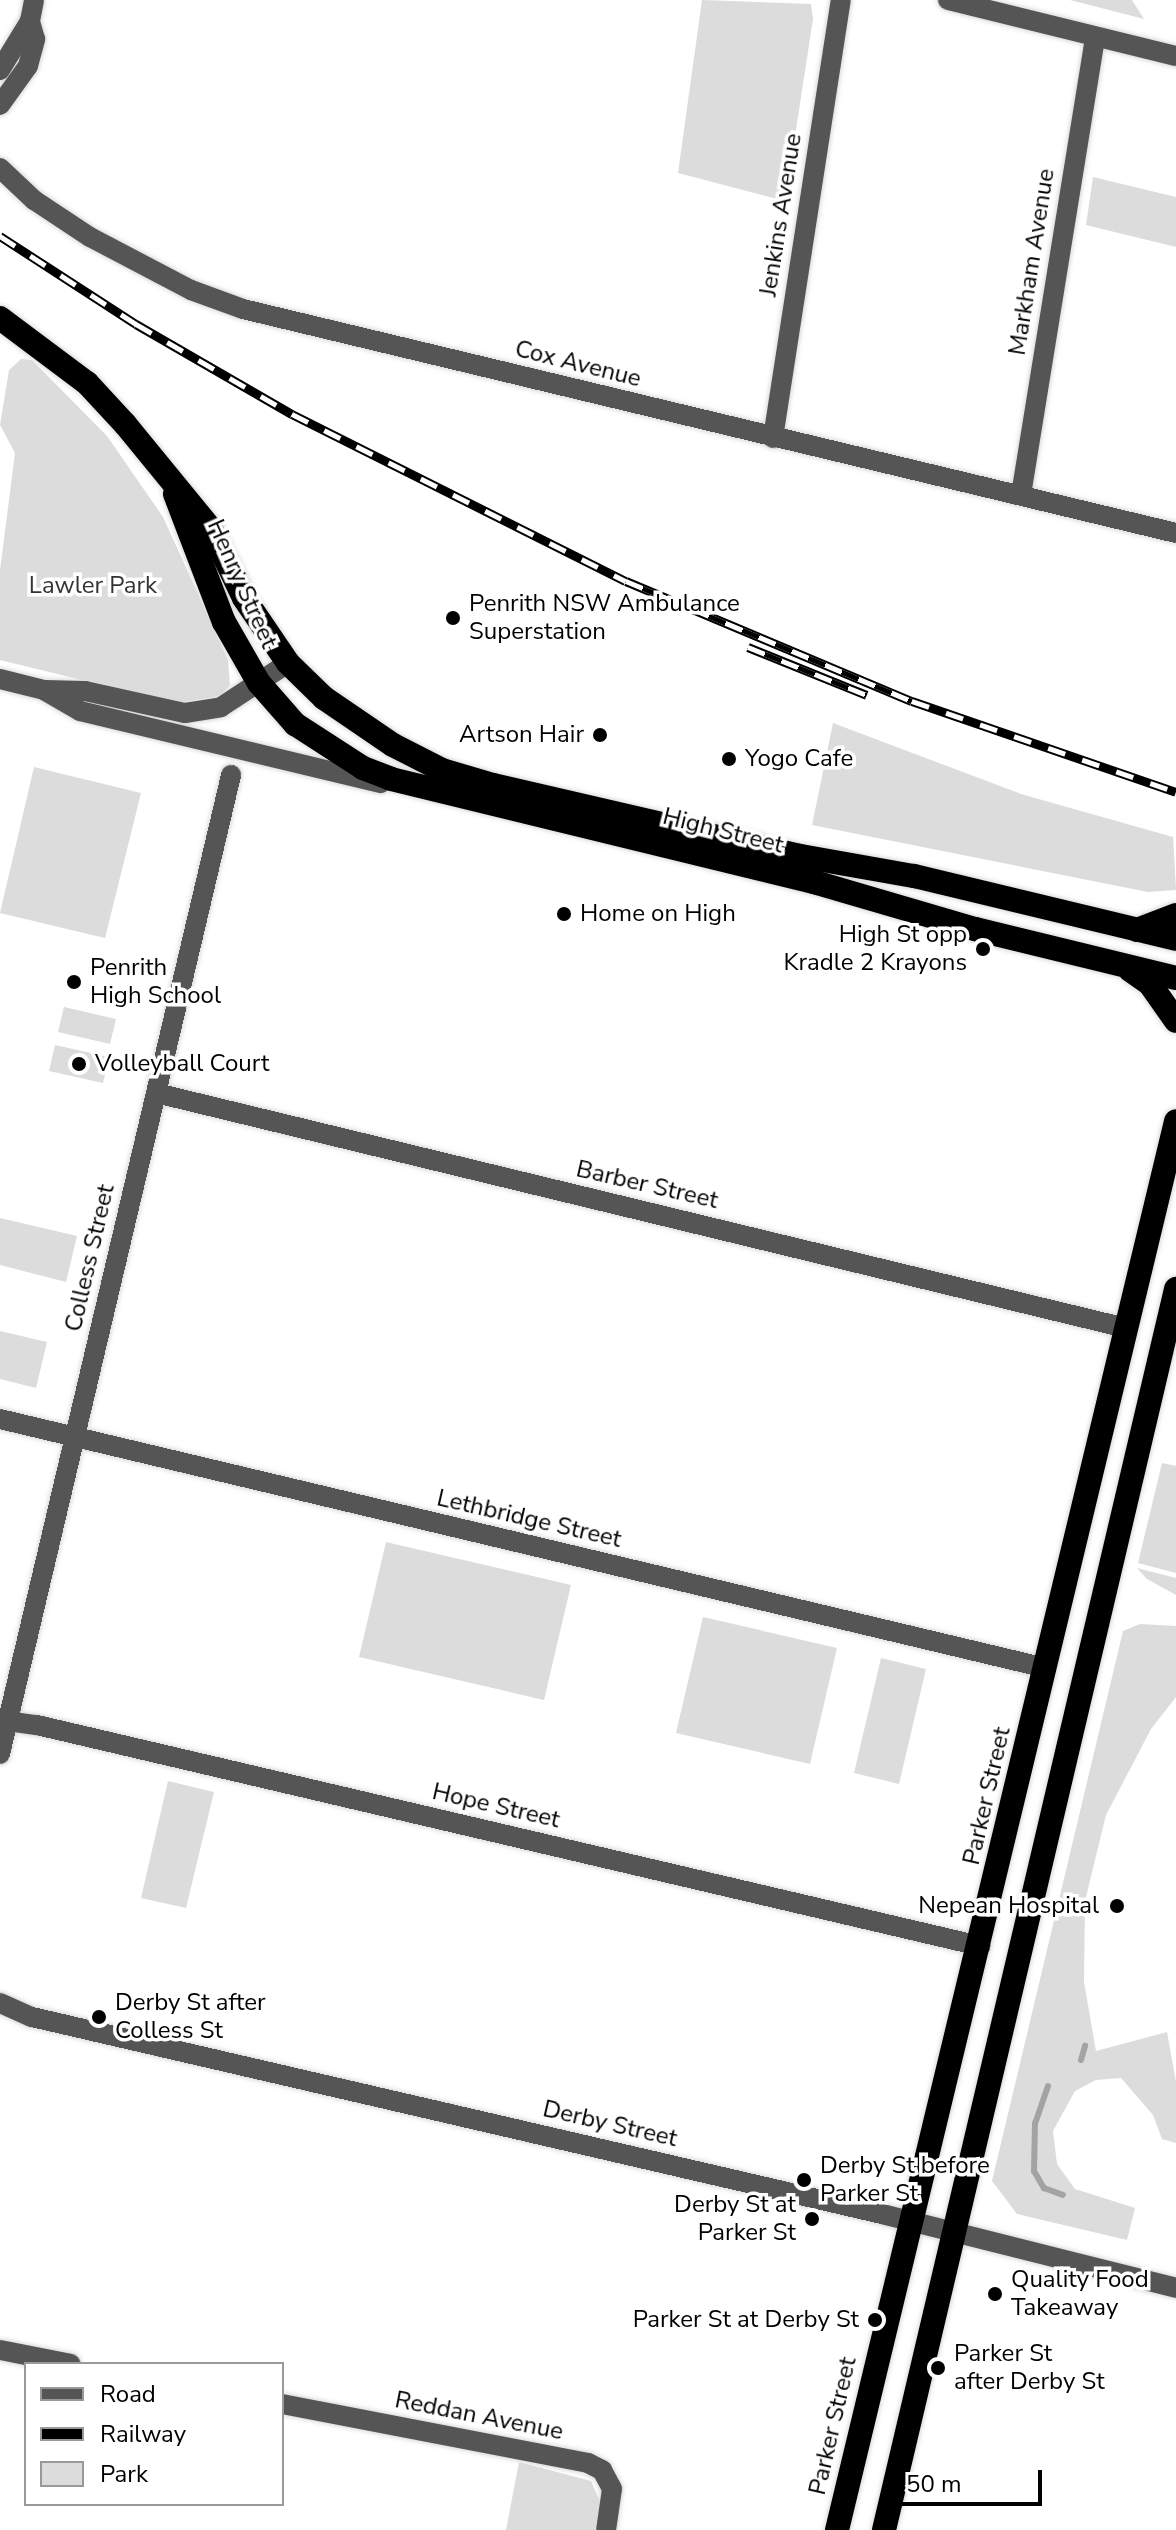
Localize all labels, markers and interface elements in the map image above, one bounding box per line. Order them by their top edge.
street label: Jenkins Avenue [754,131,808,299]
street label: Markham Avenue [1003,167,1061,357]
street label: Cox Avenue [512,334,644,394]
street label: Henry Street [201,515,283,653]
park label: Lawler Park [29,572,157,600]
place label: Penrith NSW Ambulance Superstation [469,590,740,646]
marker: Penrith NSW Ambulance Superstation [444,609,462,627]
place label: Artson Hair [459,721,584,749]
marker: Artson Hair [591,726,609,744]
place label: Yogo Cafe [745,745,853,773]
marker: Yogo Cafe [720,750,738,768]
street label: High Street [660,802,786,860]
place label: Home on High [580,900,736,928]
marker: Home on High [555,905,573,923]
place label: High St opp Kradle 2 Krayons [784,921,967,977]
marker: High St opp Kradle 2 Krayons [974,940,992,958]
place label: Penrith High School [90,954,221,1010]
marker: Penrith High School [65,973,83,991]
place label: Volleyball Court [95,1050,269,1078]
marker: Volleyball Court [70,1055,88,1073]
street label: Barber Street [573,1155,721,1215]
street label: Colless Street [59,1182,121,1334]
street label: Lethbridge Street [434,1484,624,1554]
street label: Parker Street [957,1724,1017,1868]
street label: Hope Street [429,1777,563,1835]
place label: Nepean Hospital [918,1892,1099,1920]
marker: Nepean Hospital [1106,1895,1128,1917]
place label: Derby St after Colless St [115,1989,266,2045]
marker: Derby St after Colless St [90,2008,108,2026]
street label: Derby Street [540,2095,680,2153]
place label: Derby St before Parker St [820,2152,990,2208]
marker: Derby St before Parker St [795,2171,813,2189]
place label: Derby St at Parker St [674,2191,796,2247]
marker: Derby St at Parker St [803,2210,821,2228]
place label: Quality Food Takeaway [1011,2266,1149,2322]
marker: Quality Food Takeaway [986,2285,1004,2303]
place label: Parker St at Derby St [633,2306,859,2334]
marker: Parker St at Derby St [866,2311,884,2329]
place label: Parker St after Derby St [954,2340,1105,2396]
street label: Parker Street [803,2354,863,2498]
marker: Parker St after Derby St [929,2359,947,2377]
legend [24,2362,284,2506]
text: Road [100,2378,156,2410]
street label: Reddan Avenue [392,2386,566,2446]
text: Railway [100,2418,186,2450]
scale bar [896,2454,1046,2504]
text: Park [100,2458,148,2490]
text: 50 m [906,2468,962,2500]

